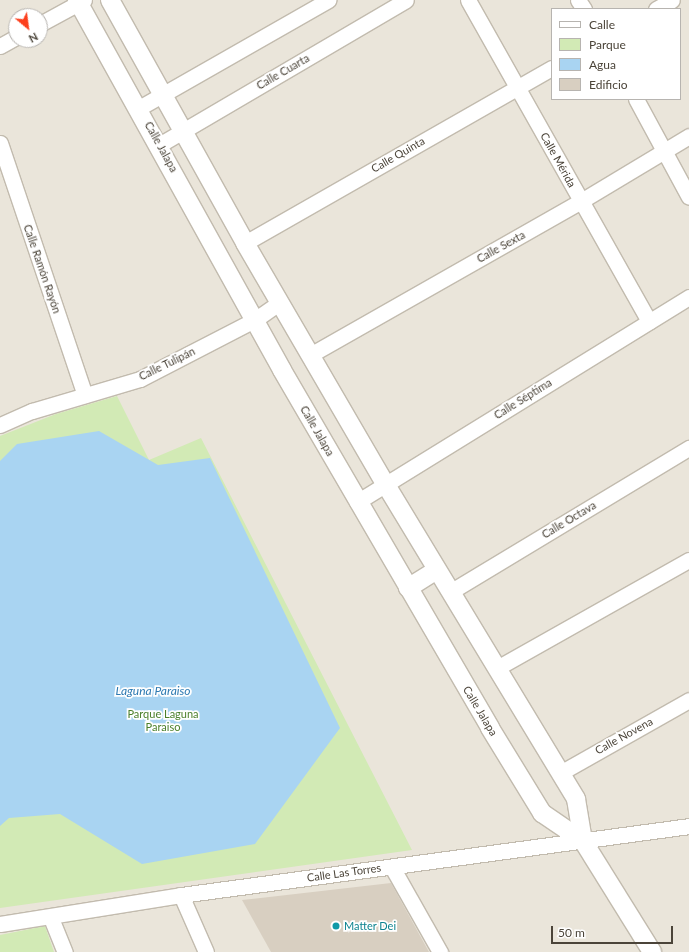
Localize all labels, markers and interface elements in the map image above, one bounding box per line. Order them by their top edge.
north arrow [8,8,48,48]
legend [551,8,681,100]
text: Calle [589,17,615,32]
text: N [27,30,40,46]
text: Parque [589,37,626,52]
street label: Calle Cuarta [254,52,312,92]
text: Agua [589,57,616,72]
text: Edificio [589,77,628,92]
street label: Calle Jalapa [142,119,180,175]
street label: Calle Mérida [538,130,578,190]
street label: Calle Quinta [369,134,427,176]
street label: Calle Ramón Rayón [21,223,63,315]
street label: Calle Sexta [475,228,527,266]
street label: Calle Tulipán [137,345,197,383]
street label: Calle Séptima [492,376,554,422]
street label: Calle Jalapa [297,403,337,459]
street label: Calle Octava [539,499,599,541]
water label: Laguna Paraiso [115,684,191,698]
street label: Calle Jalapa [460,684,500,738]
park label: Parque Laguna Paraiso [127,708,199,734]
street label: Calle Novena [593,715,655,757]
street label: Calle Las Torres [306,861,382,885]
scale bar [553,918,675,944]
place label: Matter Dei [344,919,396,933]
marker: Matter Dei [331,921,341,931]
text: 50 m [558,925,585,940]

